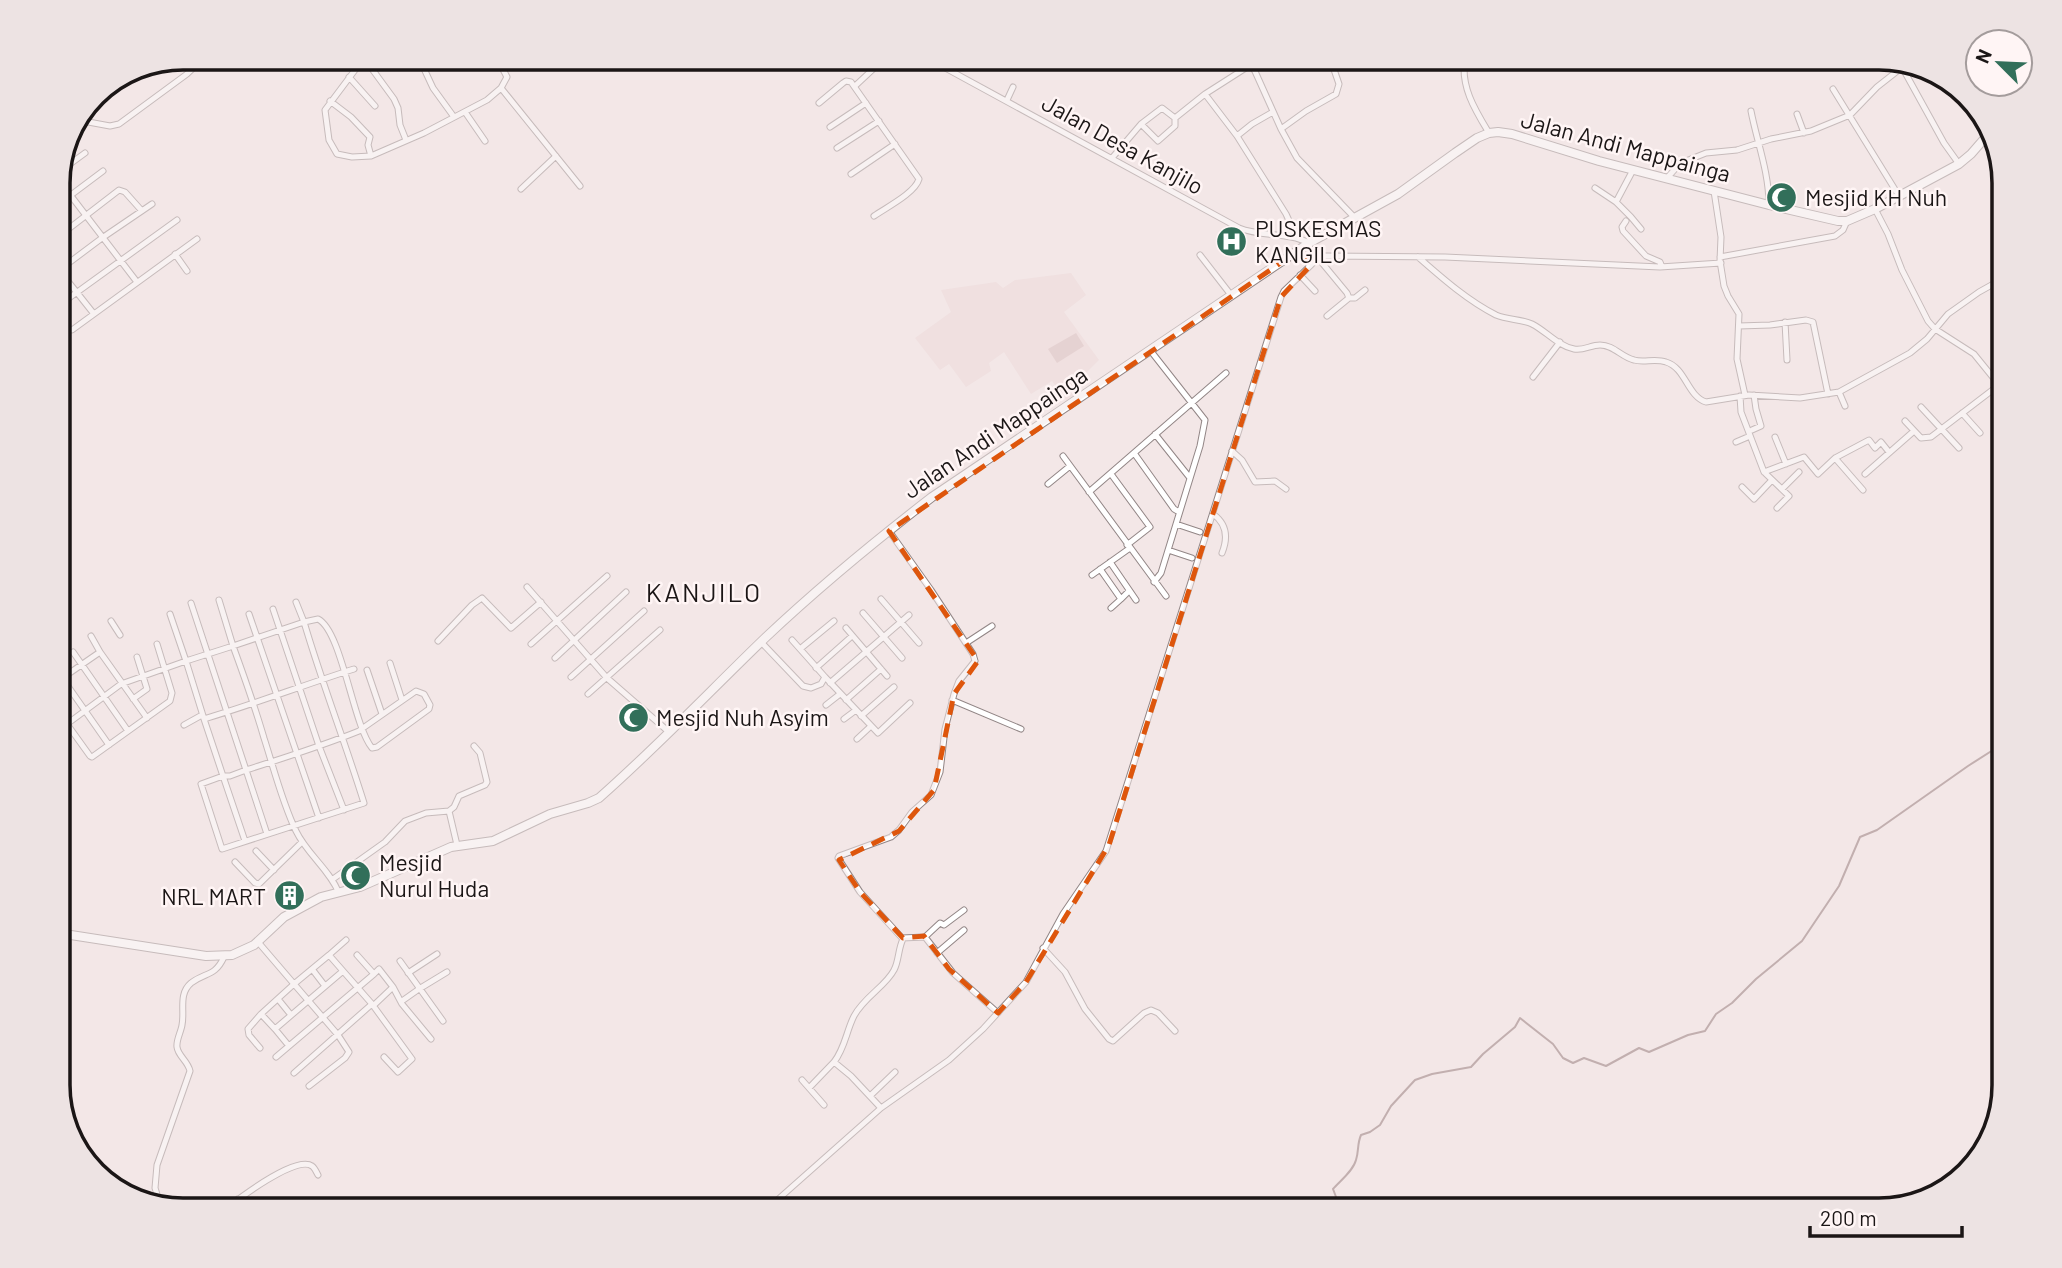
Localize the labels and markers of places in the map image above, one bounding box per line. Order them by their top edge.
mosque icon: Mesjid KH Nuh [1765,180,1799,214]
place label: Mesjid KH Nuh [1805,183,1947,211]
place label: PUSKESMAS KANGILO [1255,214,1381,268]
hospital icon: PUSKESMAS KANGILO [1215,224,1249,258]
mosque icon: Mesjid Nuh Asyim [616,700,650,734]
place label: Mesjid Nuh Asyim [656,703,829,731]
place label: Mesjid Nurul Huda [379,848,489,902]
mosque icon: Mesjid Nurul Huda [339,858,373,892]
building icon: NRL MART [272,879,306,913]
place label: NRL MART [161,882,266,910]

